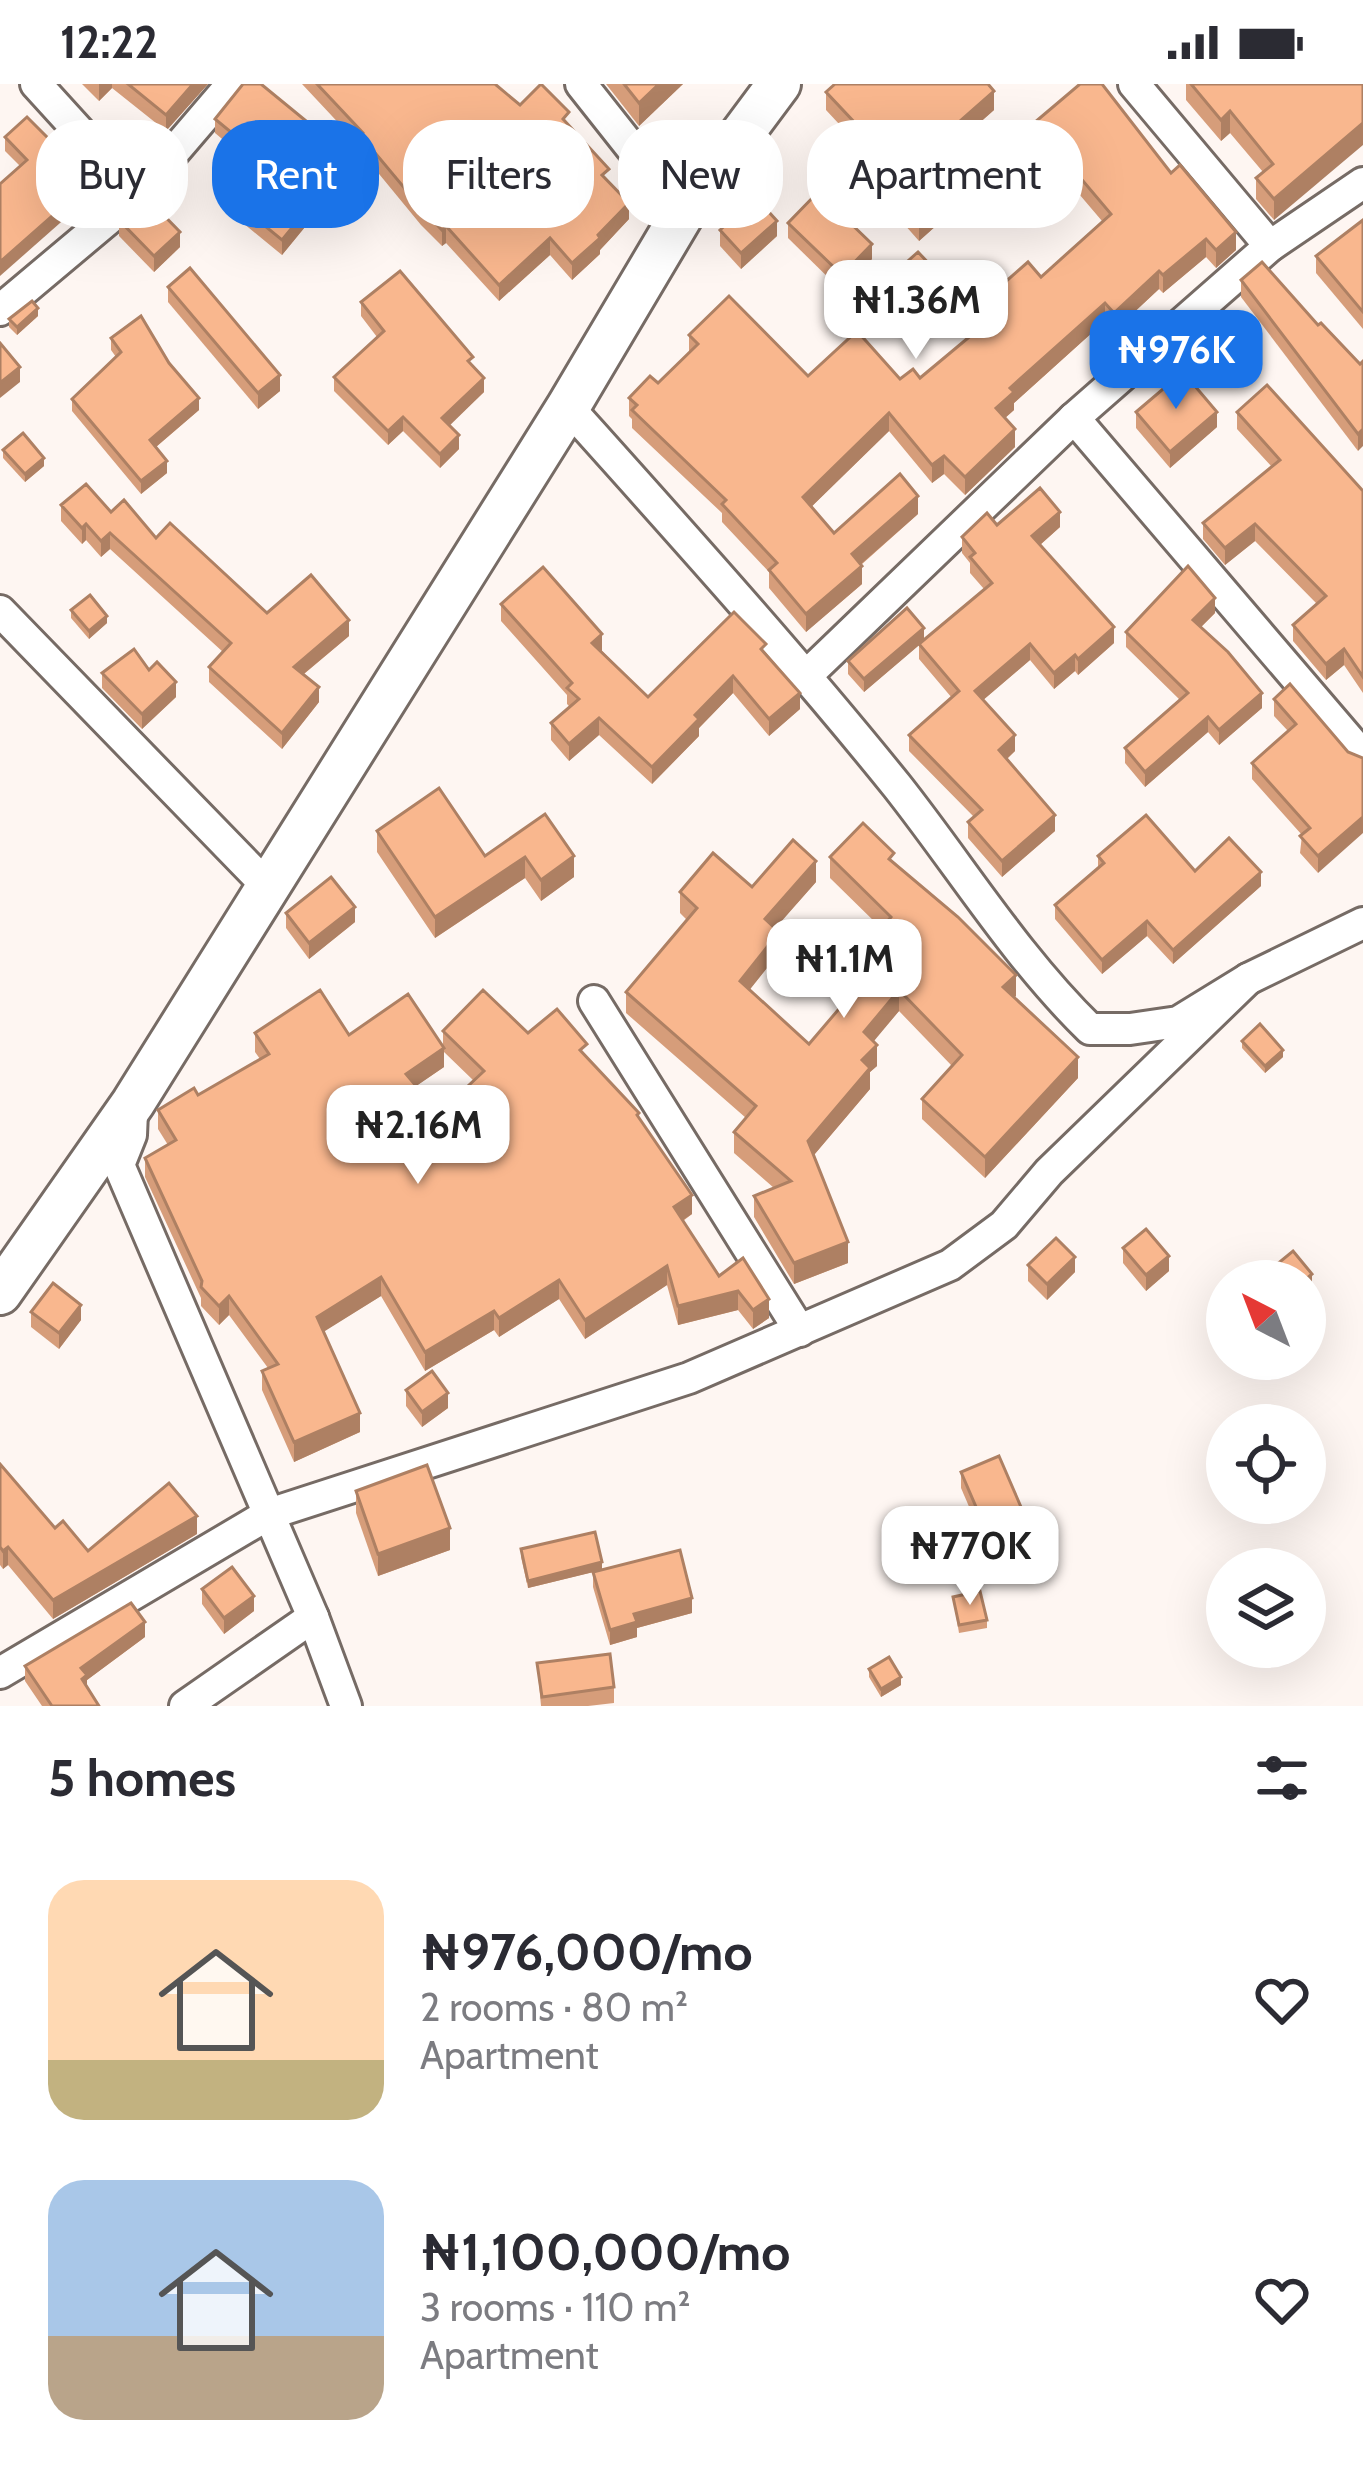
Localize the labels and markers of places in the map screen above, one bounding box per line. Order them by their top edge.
pin: ₦1.36M [818,260,1014,362]
pin: ₦976K [1092,310,1260,412]
pin: ₦1.1M [760,919,928,1021]
pin: ₦2.16M [320,1085,516,1187]
pin: ₦770K [886,1506,1054,1608]

